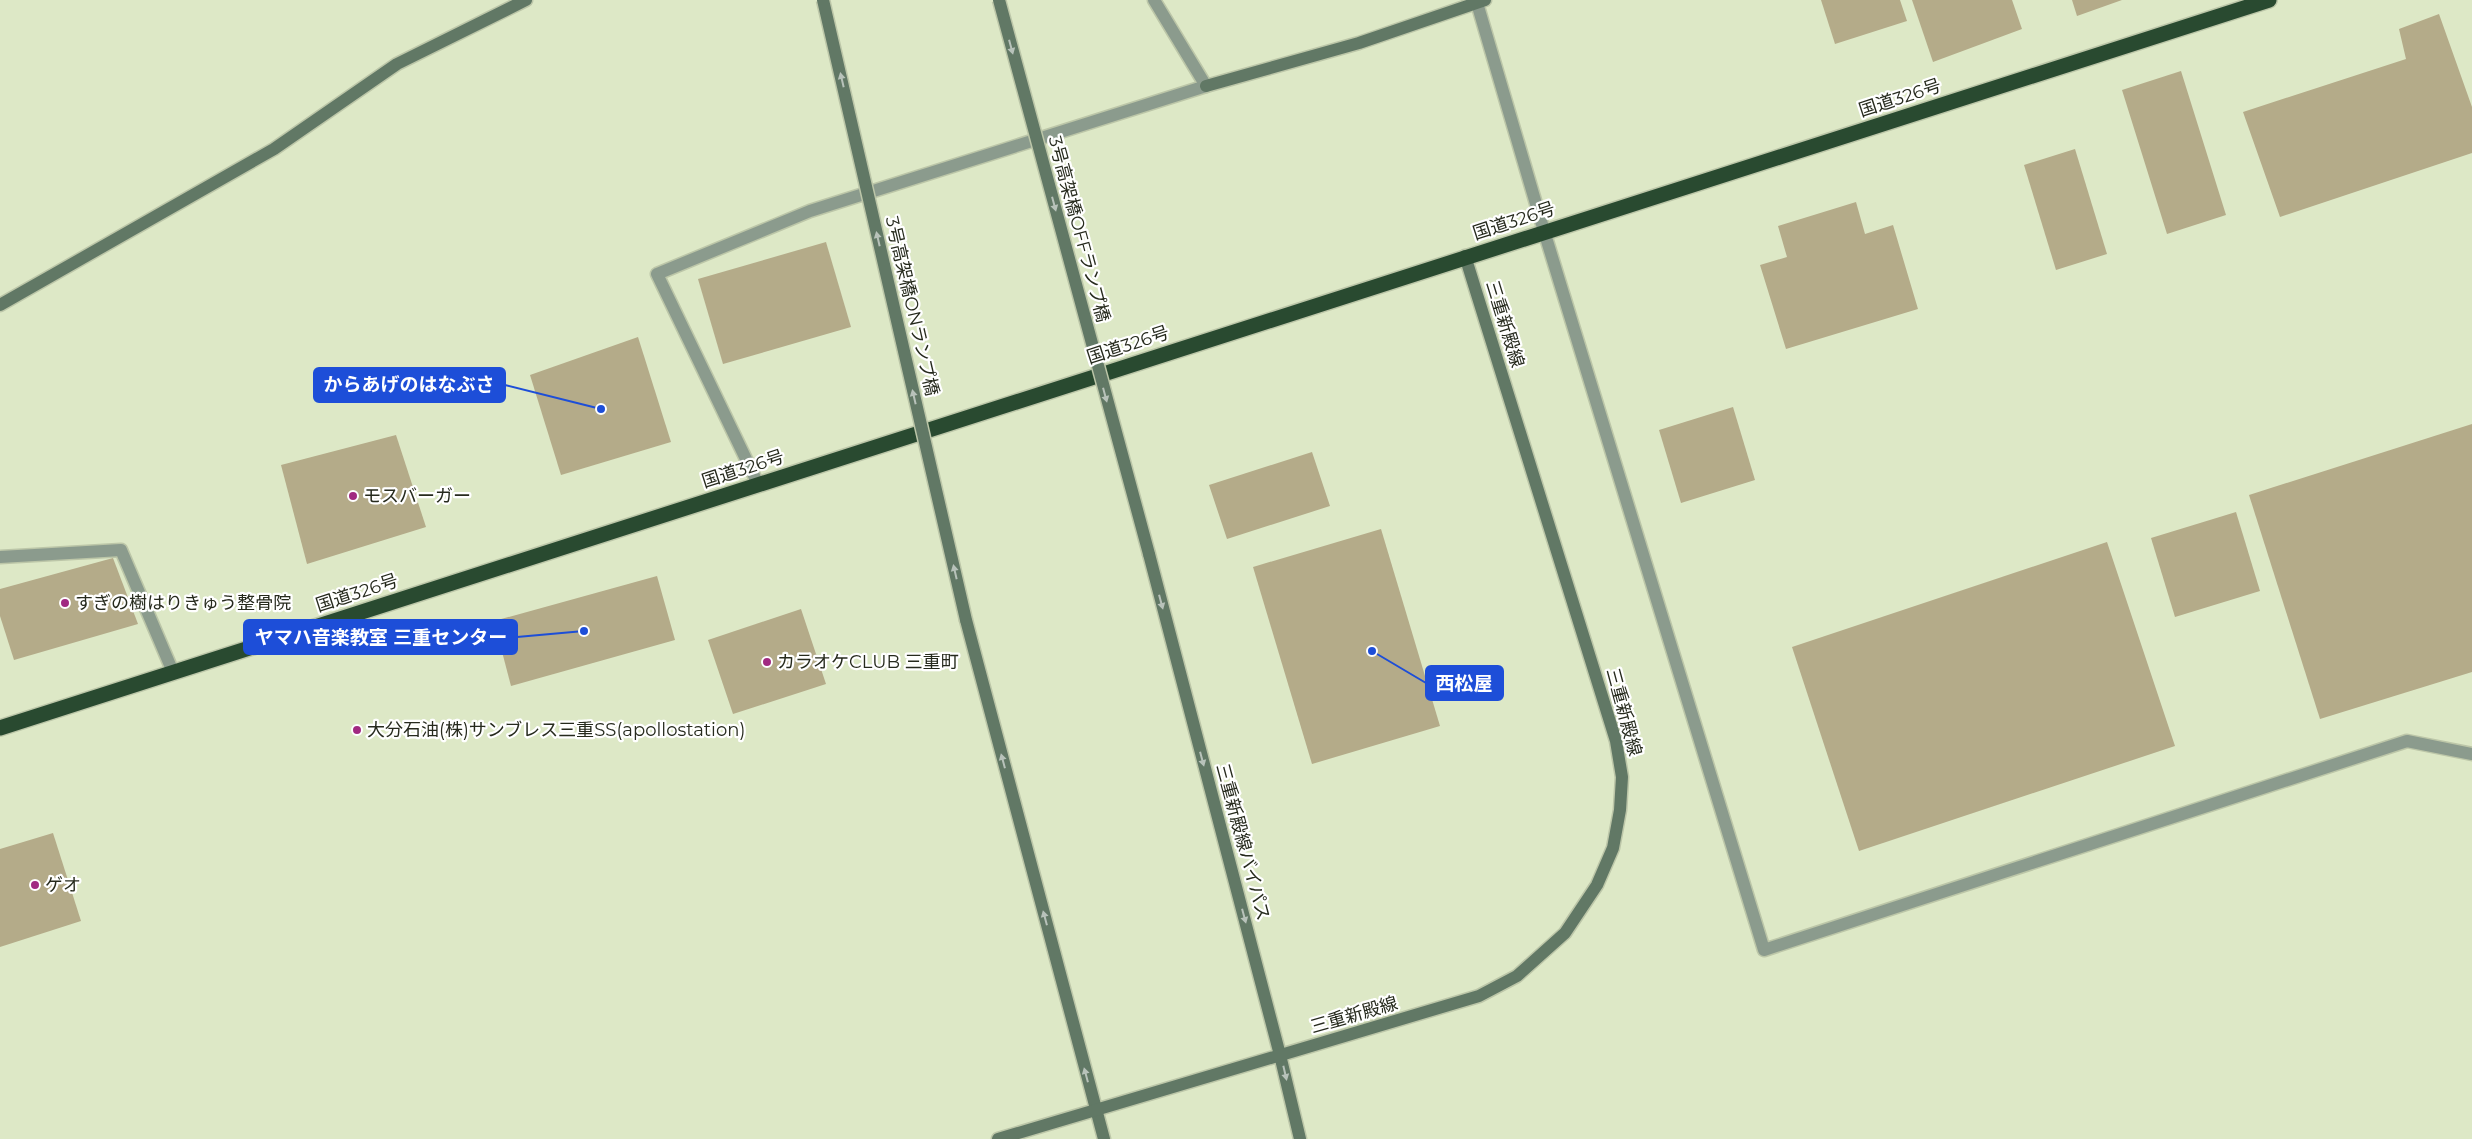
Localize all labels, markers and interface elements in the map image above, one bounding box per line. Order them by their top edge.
one-way arrow [1008,40,1016,55]
one-way arrow [838,73,846,88]
street label: 国道326号 [1856,74,1944,122]
street label: 3号高架橋OFFランプ橋 [1044,134,1114,324]
one-way arrow [1050,196,1058,211]
street label: 国道326号 [1470,197,1558,245]
street label: 3号高架橋ONランプ橋 [881,214,943,398]
one-way arrow [874,231,882,246]
street label: 三重新殿線 [1481,278,1529,370]
street label: 国道326号 [1084,321,1172,369]
callout: からあげのはなぶさ [314,368,505,402]
text: からあげのはなぶさ [323,373,495,396]
one-way arrow [1102,387,1110,402]
one-way arrow [910,390,918,405]
street label: 国道326号 [699,445,787,493]
place label: モスバーガー [363,485,471,507]
marker: モスバーガー [347,490,359,502]
one-way arrow [951,565,959,580]
street label: 国道326号 [313,569,401,617]
place label: すぎの樹はりきゅう整骨院 [75,592,291,614]
one-way arrow [1157,594,1165,609]
marker: すぎの樹はりきゅう整骨院 [59,597,71,609]
callout: ヤマハ音楽教室 三重センター [244,620,517,654]
text: ヤマハ音楽教室 三重センター [255,626,507,649]
place label: カラオケCLUB 三重町 [777,651,959,673]
marker: カラオケCLUB 三重町 [761,656,773,668]
callout: 西松屋 [1426,666,1503,700]
street label: 三重新殿線 [1602,666,1646,758]
text: 西松屋 [1435,672,1493,695]
place label: 大分石油(株)サンブレス三重SS(apollostation) [367,719,745,741]
marker: 大分石油(株)サンブレス三重SS(apollostation) [351,724,363,736]
one-way arrow [1199,751,1207,766]
one-way arrow [999,754,1007,769]
street label: 三重新殿線バイパス [1211,761,1275,923]
place label: ゲオ [45,874,81,896]
marker: ゲオ [29,879,41,891]
one-way arrow [1240,908,1248,923]
one-way arrow [1040,911,1048,926]
street label: 三重新殿線 [1308,992,1400,1038]
one-way arrow [1281,1066,1289,1081]
one-way arrow [1082,1068,1090,1083]

